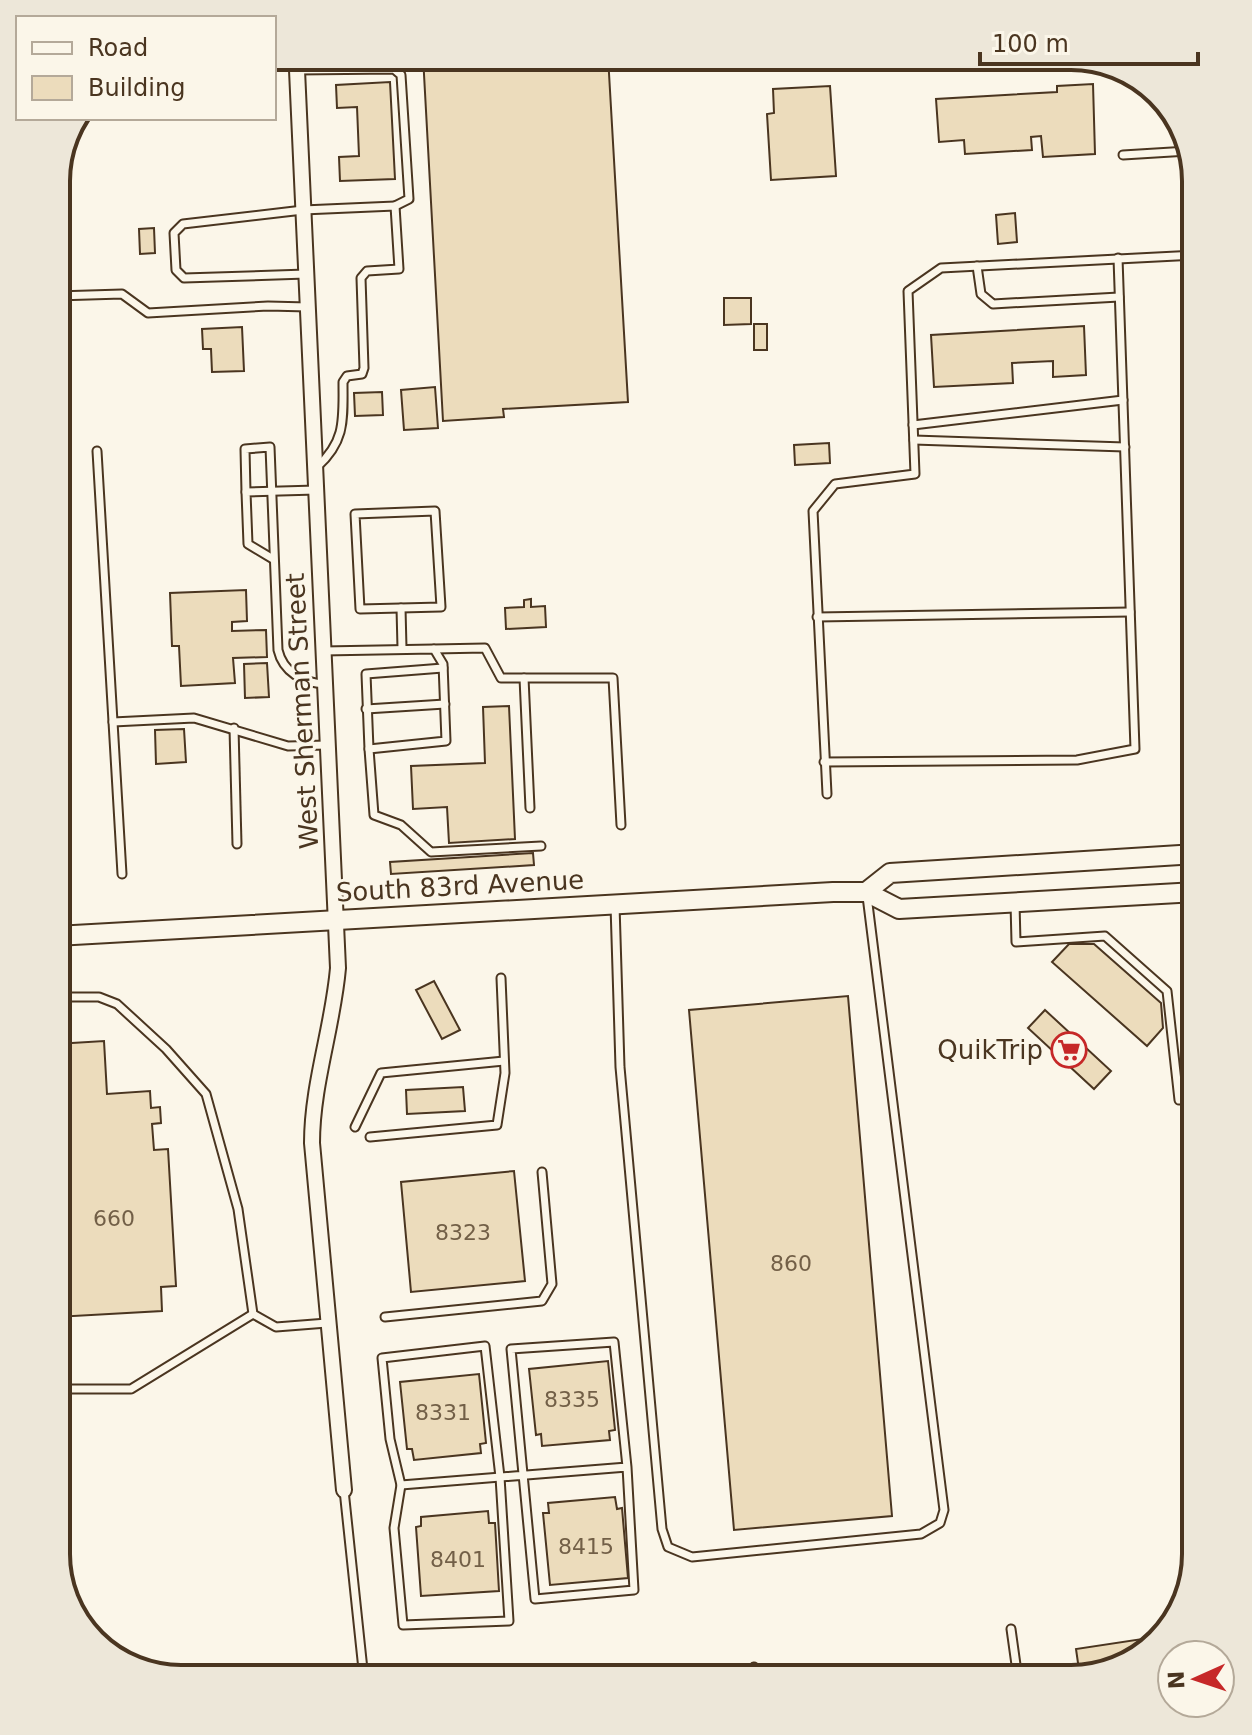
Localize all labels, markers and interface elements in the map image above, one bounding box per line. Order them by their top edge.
legend [16,16,276,120]
scale bar [980,16,1198,66]
text: 100 m [992,30,1069,58]
text: Road [88,34,148,62]
text: Building [88,74,185,102]
street label: West Sherman Street [280,572,324,850]
street label: South 83rd Avenue [335,865,585,907]
supermarket icon: QuikTrip [1050,1031,1088,1069]
place label: QuikTrip [937,1035,1043,1065]
house number: 660 [93,1206,135,1231]
house number: 8323 [435,1220,491,1245]
house number: 860 [770,1251,812,1276]
house number: 8335 [544,1387,600,1412]
house number: 8331 [415,1400,471,1425]
house number: 8415 [558,1534,614,1559]
house number: 8401 [430,1547,486,1572]
north arrow [1156,1639,1236,1719]
text: N [1164,1670,1189,1690]

